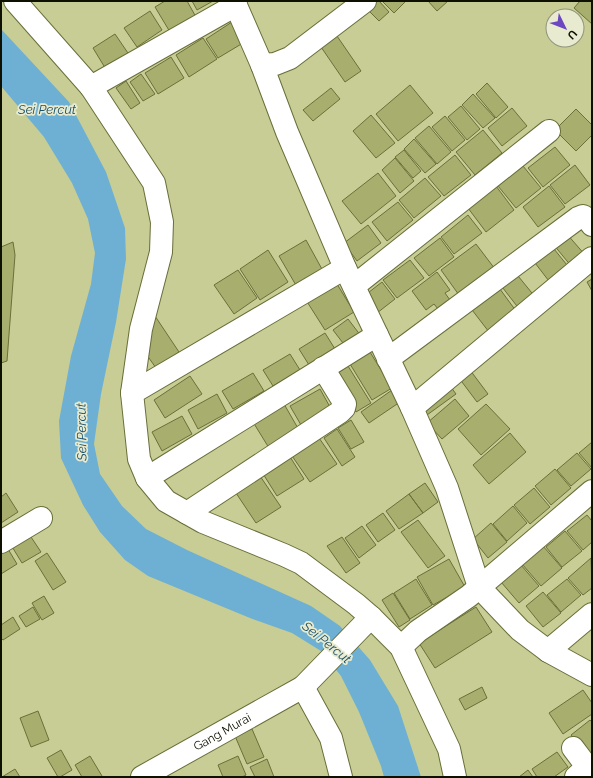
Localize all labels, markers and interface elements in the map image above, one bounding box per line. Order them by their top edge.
north arrow [545,8,585,48]
text: U [564,27,580,42]
water label: Sei Percut [17,102,77,117]
water label: Sei Percut [73,402,90,462]
water label: Sei Percut [299,618,355,667]
street label: Gang Murai [191,710,254,754]

